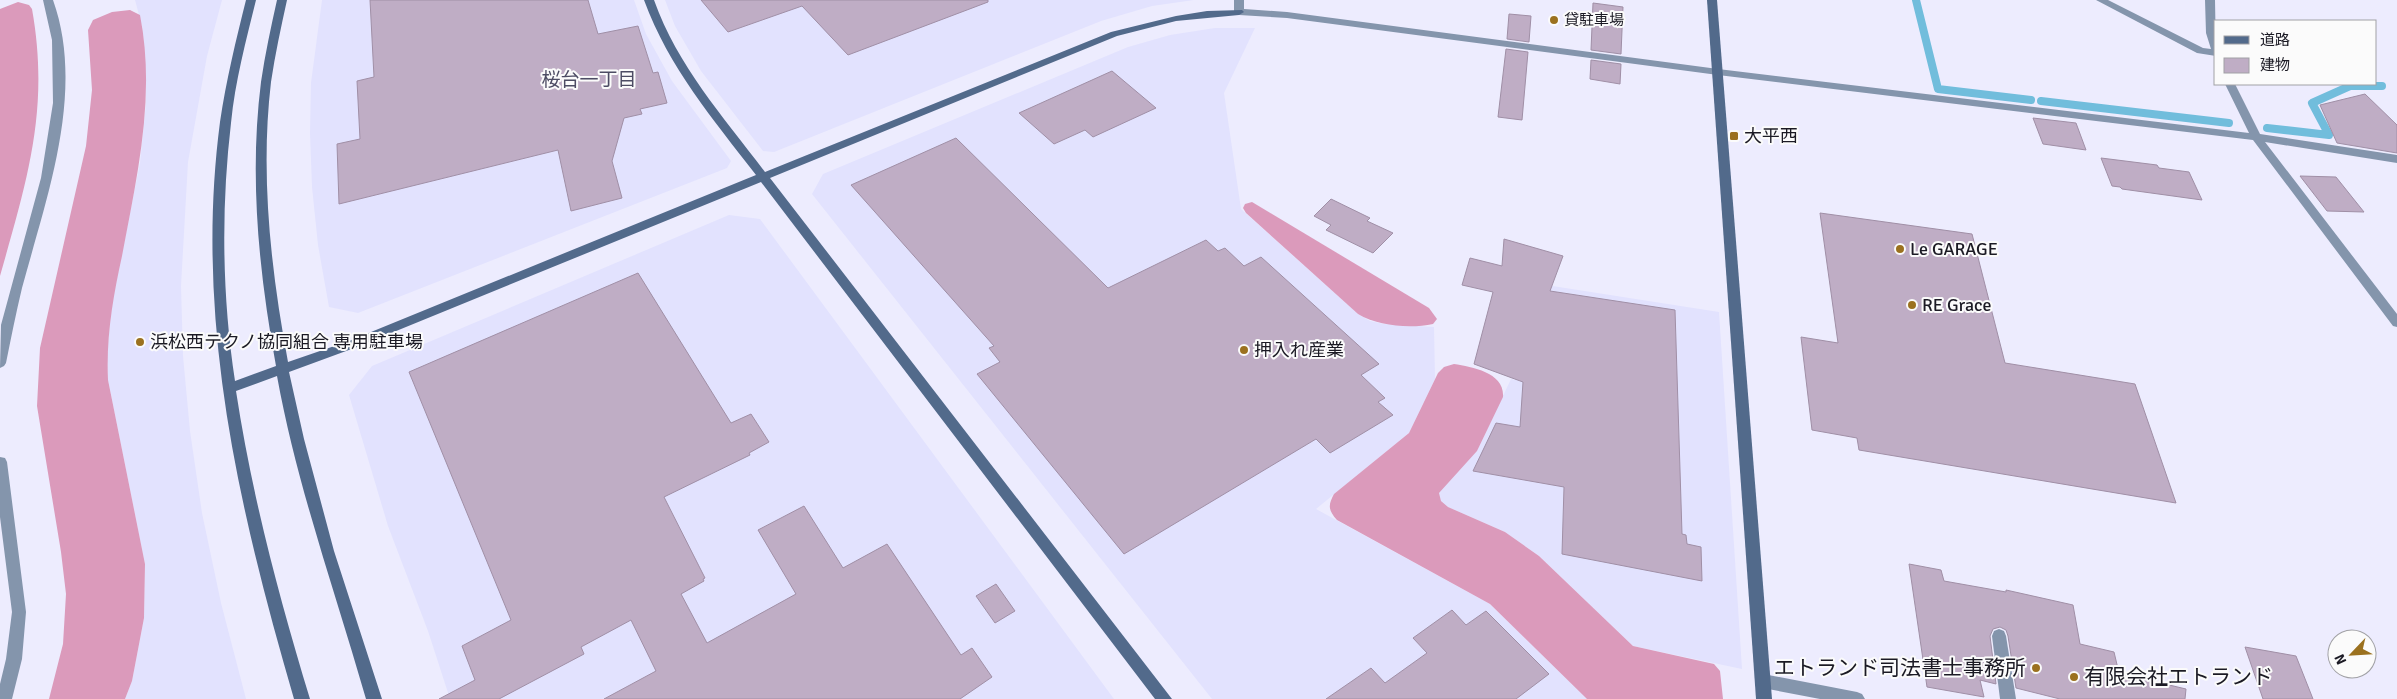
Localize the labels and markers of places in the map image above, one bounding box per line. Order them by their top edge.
place label: 貸駐車場 [1564,11,1624,29]
marker: 貸駐車場 [1548,14,1560,26]
place label: 大平西 [1744,125,1798,147]
marker: 大平西 [1728,130,1740,142]
place label: Le GARAGE [1910,238,1998,260]
marker: Le GARAGE [1894,243,1906,255]
place label: RE Grace [1922,294,1991,316]
marker: RE Grace [1906,299,1918,311]
place label: 浜松西テクノ協同組合 専用駐車場 [150,331,423,353]
marker: 浜松西テクノ協同組合 専用駐車場 [134,336,146,348]
place label: 押入れ産業 [1254,339,1344,361]
marker: 押入れ産業 [1238,344,1250,356]
place label: エトランド司法書士事務所 [1774,655,2026,681]
marker: エトランド司法書士事務所 [2030,662,2042,674]
place label: 有限会社エトランド [2084,664,2273,690]
marker: 有限会社エトランド [2068,671,2080,683]

